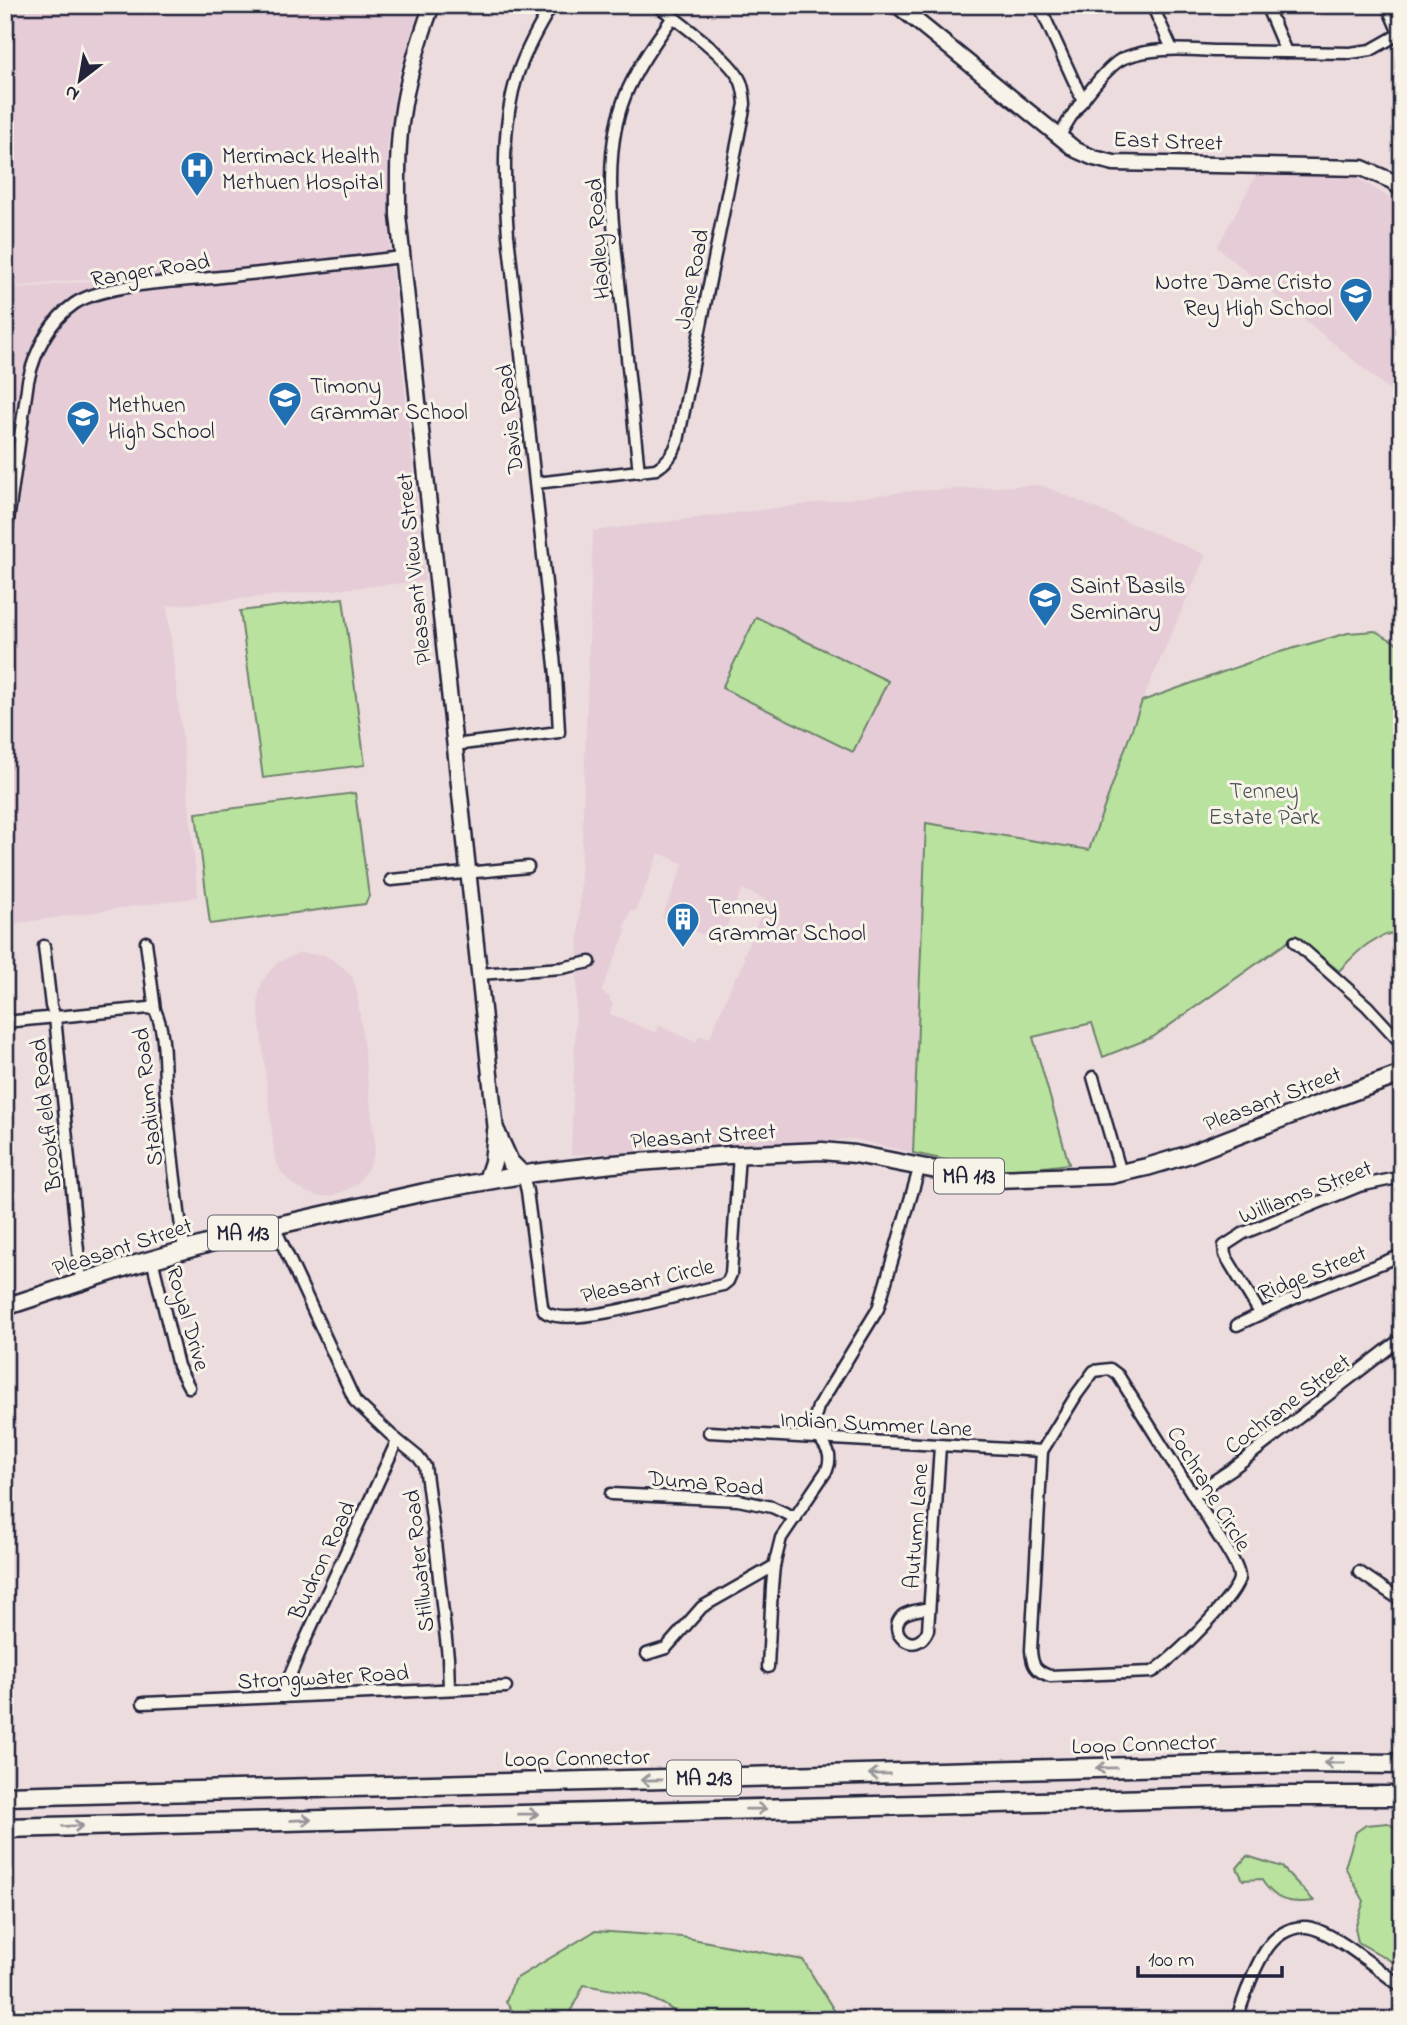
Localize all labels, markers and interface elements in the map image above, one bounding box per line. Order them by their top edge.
north arrow [46,46,116,116]
text: N [60,77,85,107]
street label: East Street [1113,124,1223,161]
place label: Merrimack Health Methuen Hospital [222,141,383,200]
hospital icon: Merrimack Health Methuen Hospital [178,149,216,198]
street label: Hadley Road [579,177,622,301]
street label: Jane Road [668,227,719,332]
street label: Ranger Road [89,246,212,298]
place label: Notre Dame Cristo Rey High School [1155,267,1332,328]
school or university icon: Notre Dame Cristo Rey High School [1337,275,1375,324]
street label: Davis Road [489,362,534,476]
place label: Timony Grammar School [310,371,468,430]
school or university icon: Timony Grammar School [266,379,304,428]
place label: Methuen High School [108,390,215,450]
school or university icon: Methuen High School [64,398,102,447]
street label: Pleasant View Street [389,471,442,666]
place label: Saint Basils Seminary [1070,571,1185,632]
school or university icon: Saint Basils Seminary [1026,579,1064,628]
park label: Tenney Estate Park [1208,776,1320,835]
place label: Tenney Grammar School [708,892,866,951]
building icon: Tenney Grammar School [664,900,702,949]
street label: Stadium Road [126,1026,173,1167]
street label: Brookfield Road [23,1037,72,1194]
street label: Pleasant Street [1199,1059,1347,1142]
street label: Pleasant Street [629,1116,777,1159]
street label: Williams Street [1234,1153,1378,1234]
road number: MA 113 [934,1158,1004,1194]
street label: Pleasant Street [49,1210,197,1287]
road number: MA 113 [208,1216,278,1250]
street label: Ridge Street [1254,1238,1373,1312]
street label: Pleasant Circle [578,1251,718,1314]
street label: Royal Drive [154,1262,217,1376]
street label: Cochrane Street [1218,1346,1359,1464]
street label: Indian Summer Lane [779,1404,974,1447]
street label: Cochrane Circle [1157,1420,1259,1559]
street label: Autumn Lane [897,1462,938,1590]
street label: Duma Road [646,1463,765,1506]
street label: Stillwater Road [397,1488,444,1633]
street label: Budron Road [281,1496,365,1627]
street label: Strongwater Road [237,1658,410,1700]
street label: Loop Connector [1071,1726,1218,1765]
street label: Loop Connector [504,1742,651,1777]
one-way arrow [1322,1756,1345,1770]
road number: MA 213 [667,1760,741,1796]
one-way arrow [1095,1762,1118,1775]
one-way arrow [867,1767,890,1781]
one-way arrow [640,1773,663,1787]
one-way arrow [744,1802,767,1815]
one-way arrow [517,1807,540,1821]
one-way arrow [289,1814,312,1827]
one-way arrow [62,1819,85,1833]
scale bar [1138,1934,1281,1978]
text: 100 m [1148,1946,1194,1976]

